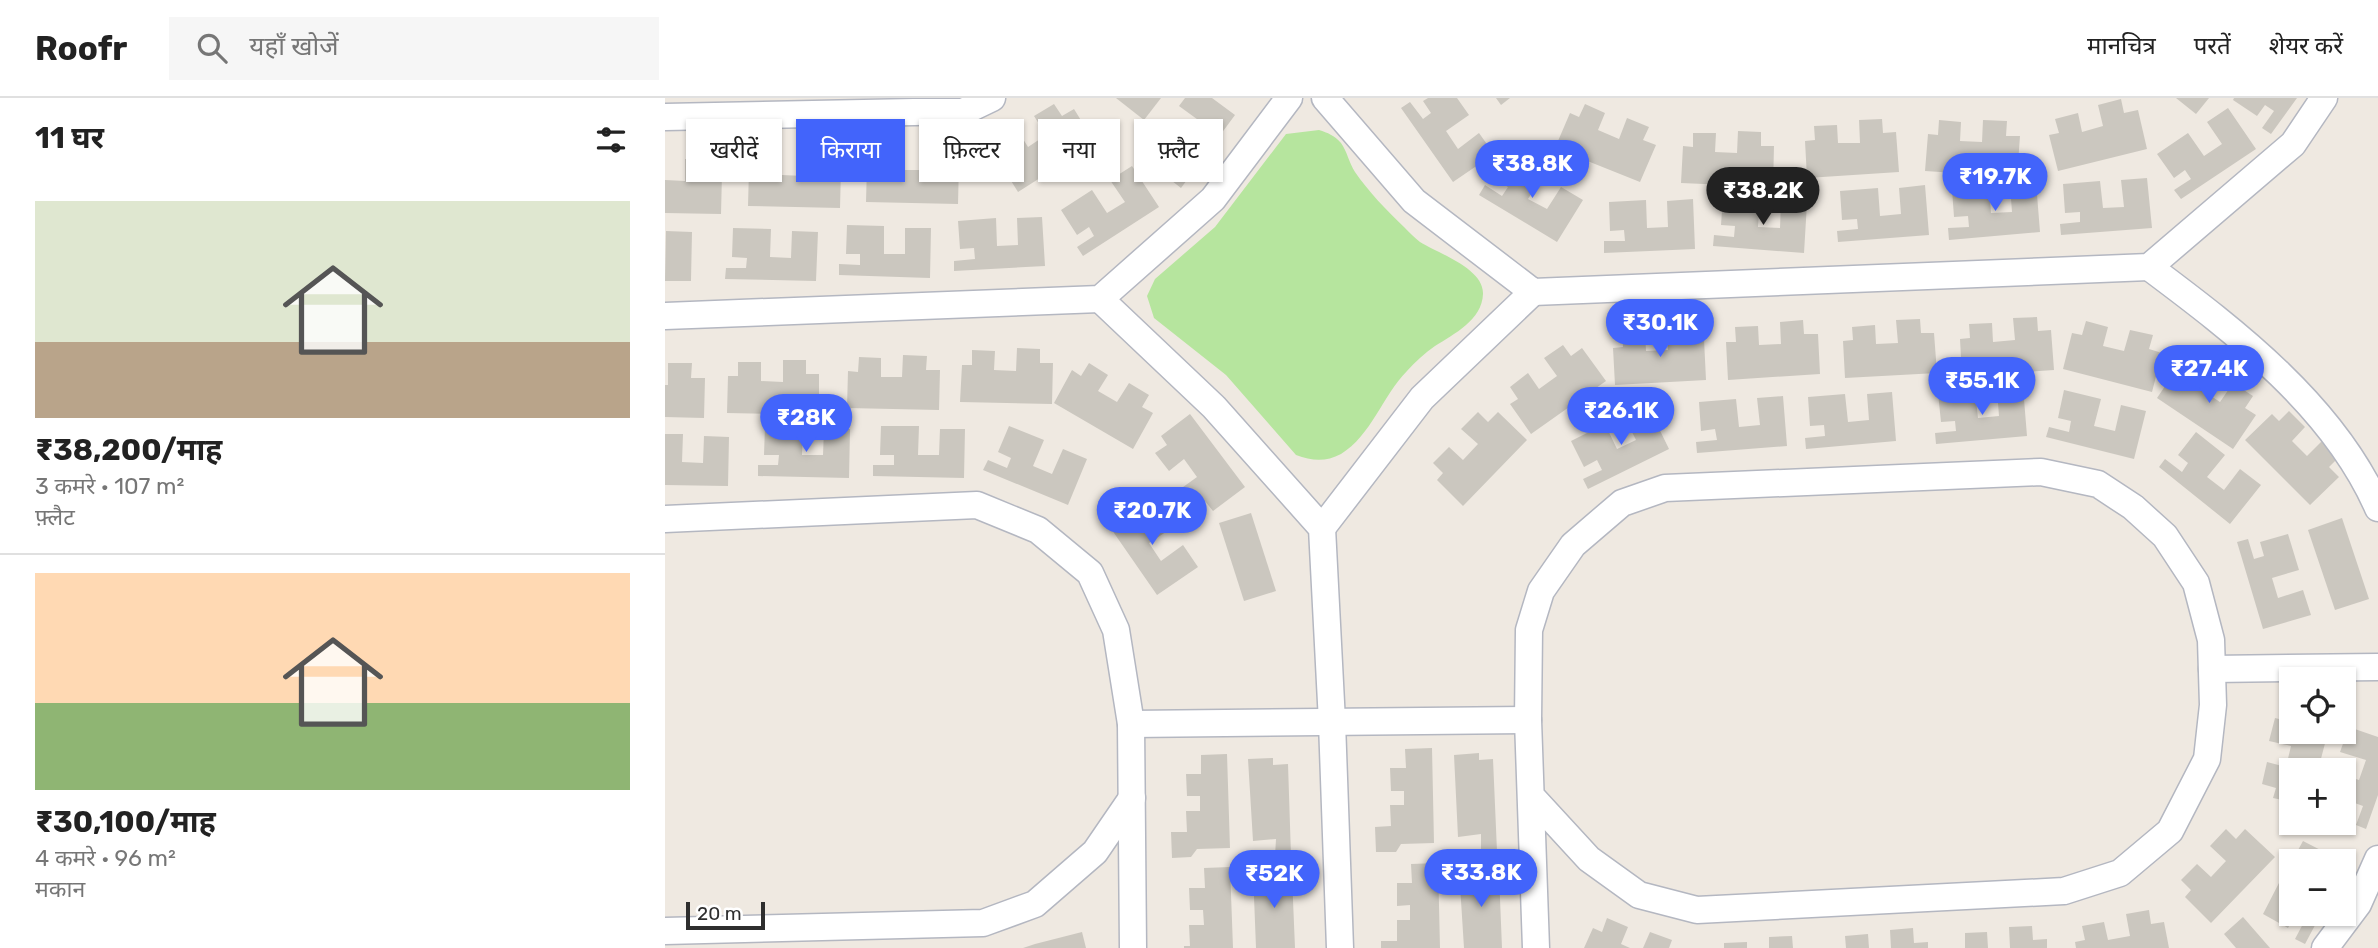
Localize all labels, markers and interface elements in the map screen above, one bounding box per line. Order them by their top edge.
search box [169,17,659,80]
text: Roofr [35,29,127,68]
icon: search [193,29,231,67]
text: यहाँ खोजें [249,31,339,62]
text: मानचित्र [2087,32,2156,60]
text: परतें [2194,32,2231,60]
text: शेयर करें [2269,32,2343,60]
chip: खरीदें [686,119,782,182]
chip: किराया [796,119,905,182]
chip: फ़िल्टर [919,119,1024,182]
chip: नया [1038,119,1120,182]
chip: फ़्लैट [1134,119,1223,182]
text: 11 घर [35,120,104,156]
icon: filters [592,121,630,159]
pin: ₹38.8K [1475,140,1589,200]
text: ₹38.8K [1491,149,1573,177]
pin: ₹19.7K [1938,153,2052,213]
text: ₹19.7K [1958,162,2032,190]
pin: ₹38.2K [1706,167,1820,227]
text: ₹38.2K [1722,176,1804,204]
icon: home [270,247,396,373]
pin: ₹30.1K [1603,300,1717,359]
text: ₹30.1K [1622,308,1698,336]
pin: ₹27.4K [2152,345,2266,405]
text: ₹27.4K [2170,354,2248,382]
pin: ₹55.1K [1925,358,2039,417]
text: ₹55.1K [1944,366,2020,394]
pin: ₹26.1K [1564,388,1678,447]
pin: ₹28K [765,394,847,454]
text: ₹26.1K [1583,396,1659,424]
text: ₹28K [776,403,836,431]
text: ₹38,200/माह [35,432,222,468]
text: 3 कमरे · 107 m² [35,472,184,500]
pin: ₹20.7K [1095,488,1209,547]
text: ₹20.7K [1113,496,1191,524]
text: फ़्लैट [35,503,75,531]
icon: home [270,619,396,745]
map controls [2279,667,2356,926]
button: locate [2279,667,2356,744]
button: + [2279,758,2356,835]
text: ₹30,100/माह [35,804,216,840]
text: 4 कमरे · 96 m² [35,844,176,872]
button: − [2279,849,2356,926]
pin: ₹52K [1233,850,1315,910]
pin: ₹33.8K [1424,850,1538,909]
text: ₹33.8K [1440,858,1522,886]
text: ₹52K [1245,859,1303,887]
text: मकान [35,875,85,903]
scale bar [686,899,765,931]
text: 20 m [697,902,742,925]

